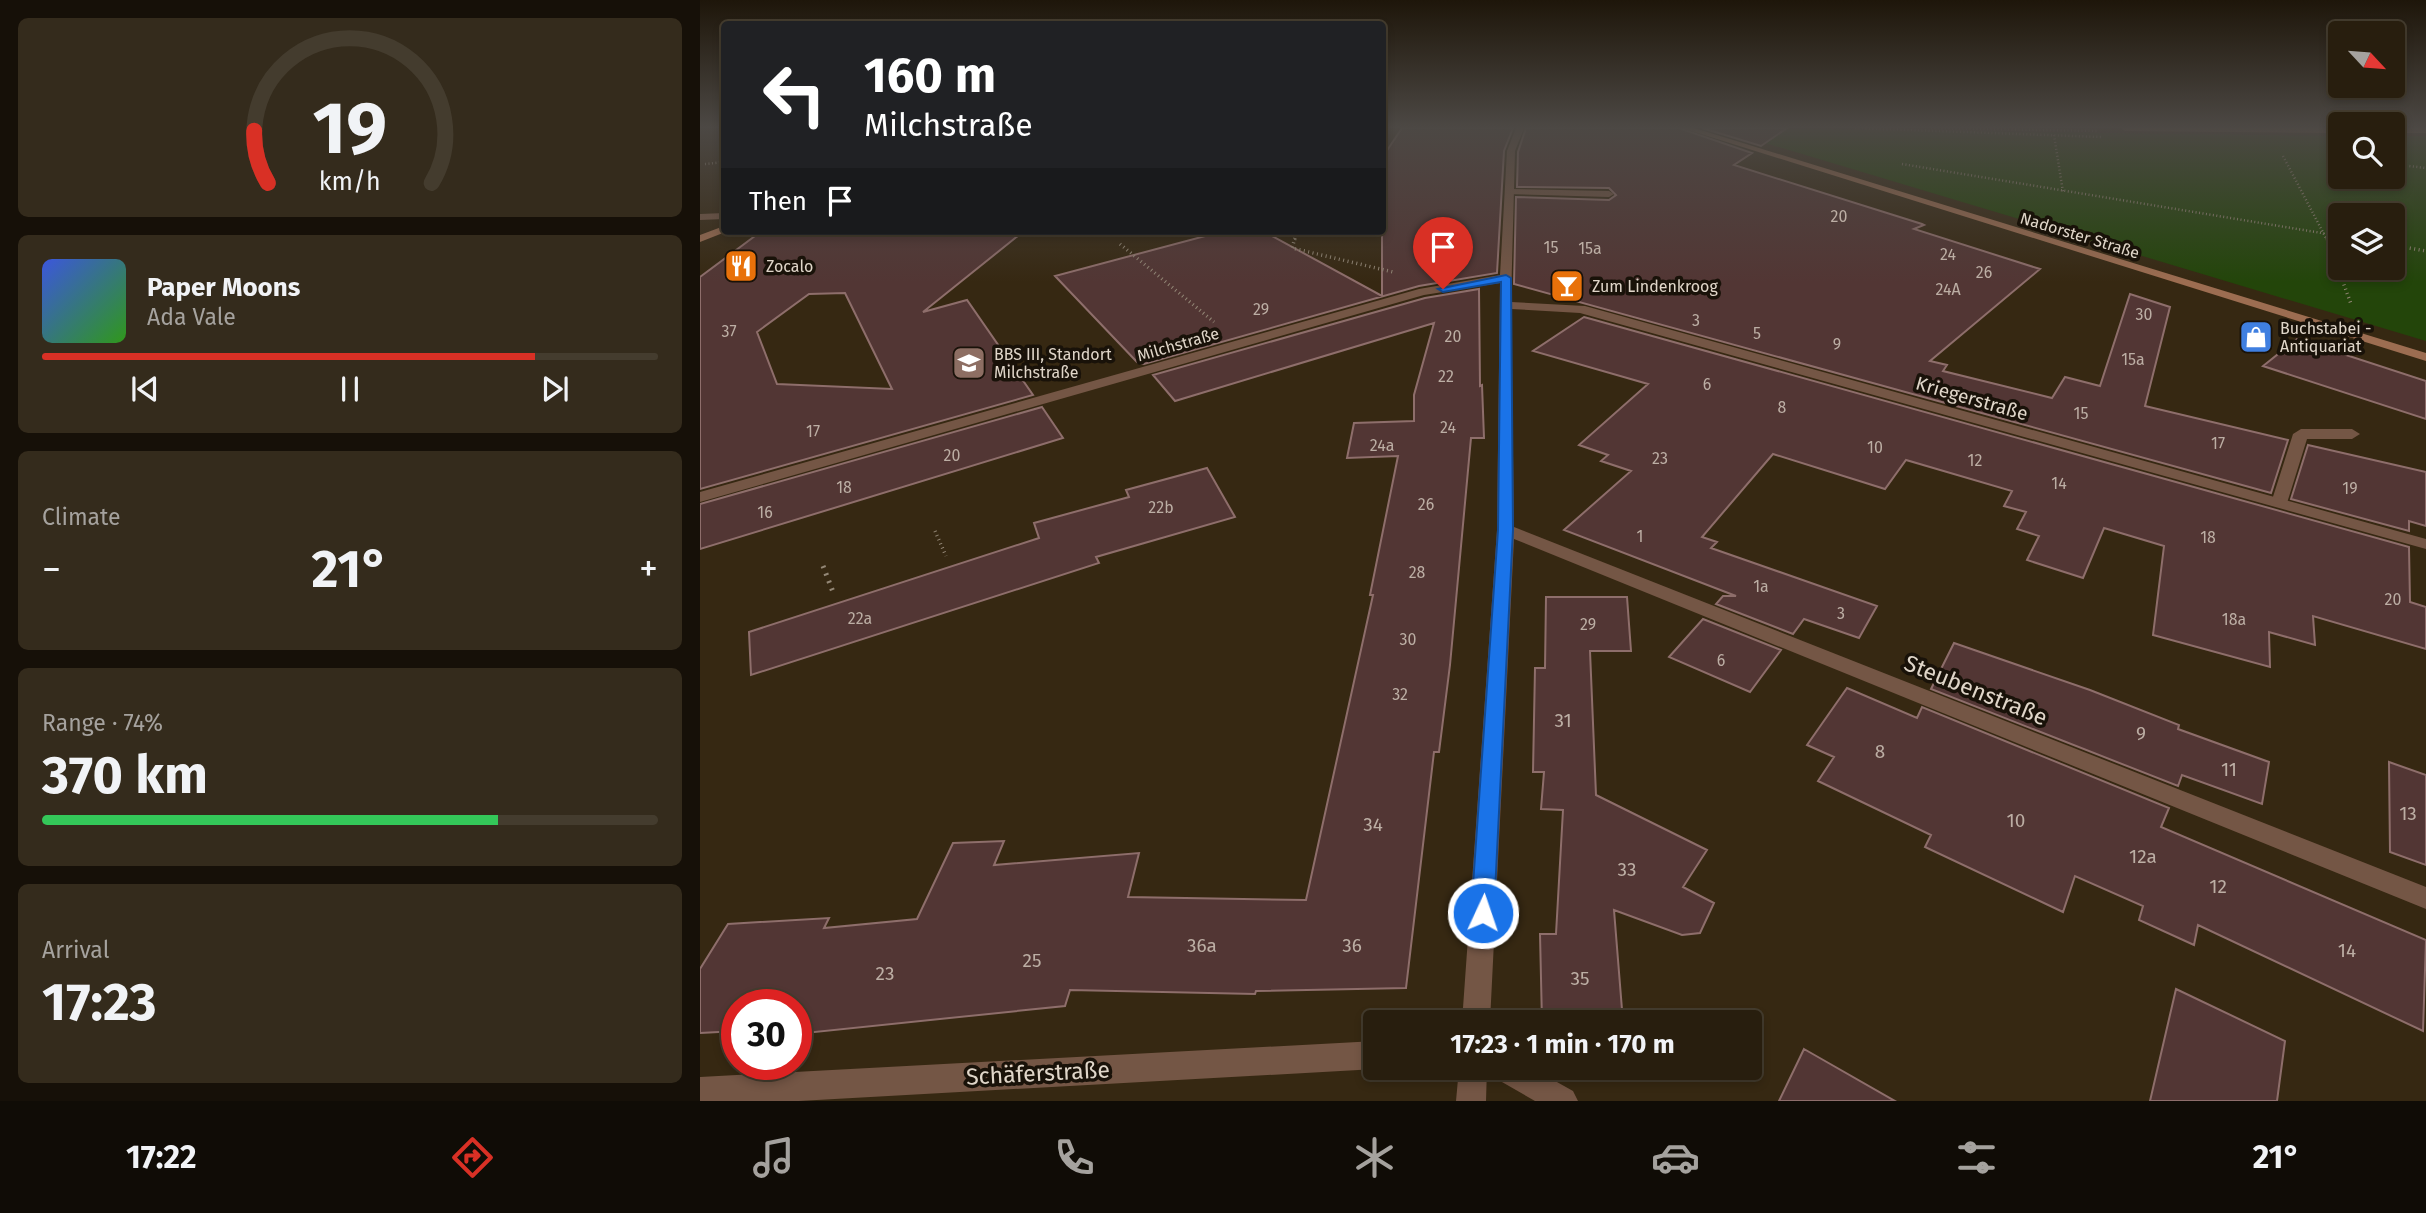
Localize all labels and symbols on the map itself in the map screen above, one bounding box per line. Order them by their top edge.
north arrow [2328,21,2404,98]
house number: 20 [1831,207,1847,226]
street label: Nadorster Straße [2018,208,2142,263]
pin [1413,217,1473,289]
house number: 15 [1544,238,1558,257]
house number: 15a [1578,239,1602,258]
house number: 24 [1940,245,1956,264]
restaurant icon: Zocalo [722,247,760,285]
place label: Zocalo [766,257,813,276]
house number: 26 [1976,263,1992,282]
bar icon: Zum Lindenkroog [1548,267,1586,305]
place label: Zum Lindenkroog [1592,277,1718,296]
house number: 24A [1935,280,1961,299]
house number: 29 [1253,300,1269,319]
house number: 30 [2136,305,2153,324]
house number: 3 [1692,311,1700,330]
shop icon: Buchstabei - Antiquariat [2237,318,2275,356]
place label: Buchstabei - Antiquariat [2280,319,2371,356]
house number: 37 [721,322,737,341]
street label: Milchstraße [1135,324,1221,365]
house number: 5 [1753,324,1761,343]
house number: 20 [1445,327,1461,346]
house number: 9 [1833,335,1841,354]
school or university icon: BBS III, Standort Milchstraße [950,344,988,382]
place label: BBS III, Standort Milchstraße [994,345,1112,382]
house number: 15a [2121,350,2145,369]
house number: 22 [1438,367,1454,386]
street label: Kriegerstraße [1913,371,2031,425]
house number: 6 [1703,375,1711,394]
house number: 8 [1778,398,1787,417]
house number: 15 [2074,404,2088,423]
house number: 24 [1440,418,1456,437]
house number: 17 [806,422,820,441]
house number: 17 [2211,434,2225,453]
house number: 24a [1370,436,1394,455]
house number: 10 [1867,438,1883,457]
house number: 20 [944,446,960,465]
house number: 23 [1652,449,1668,468]
house number: 12 [1968,451,1982,470]
house number: 14 [2051,474,2067,493]
house number: 18 [836,478,852,497]
house number: 19 [2342,479,2358,498]
house number: 26 [1418,495,1434,514]
house number: 22b [1148,498,1174,517]
house number: 16 [757,503,773,522]
house number: 1 [1637,527,1643,546]
house number: 18 [2200,528,2216,547]
house number: 28 [1409,563,1426,582]
house number: 1a [1753,577,1769,596]
house number: 20 [2385,590,2401,609]
house number: 3 [1837,604,1845,623]
house number: 22a [848,609,872,628]
house number: 18a [2222,610,2246,629]
house number: 29 [1580,615,1596,634]
house number: 30 [1400,630,1417,649]
street label: Steubenstraße [1900,649,2052,731]
house number: 6 [1717,651,1725,670]
house number: 32 [1392,685,1408,704]
house number: 31 [1554,709,1572,732]
house number: 9 [2136,722,2146,745]
house number: 8 [1875,740,1885,763]
house number: 11 [2221,758,2237,781]
house number: 13 [2399,802,2417,825]
house number: 10 [2007,809,2025,832]
house number: 34 [1363,813,1383,836]
house number: 12a [2129,845,2157,868]
house number: 33 [1618,858,1636,881]
house number: 12 [2209,875,2227,898]
position arrow [1446,876,1520,950]
house number: 36a [1187,934,1217,957]
house number: 36 [1342,934,1362,957]
house number: 14 [2338,939,2356,962]
house number: 25 [1023,949,1041,972]
house number: 23 [876,962,894,985]
house number: 35 [1570,967,1590,990]
speed limit sign: 30 [721,989,812,1080]
street label: Schäferstraße [965,1055,1111,1091]

